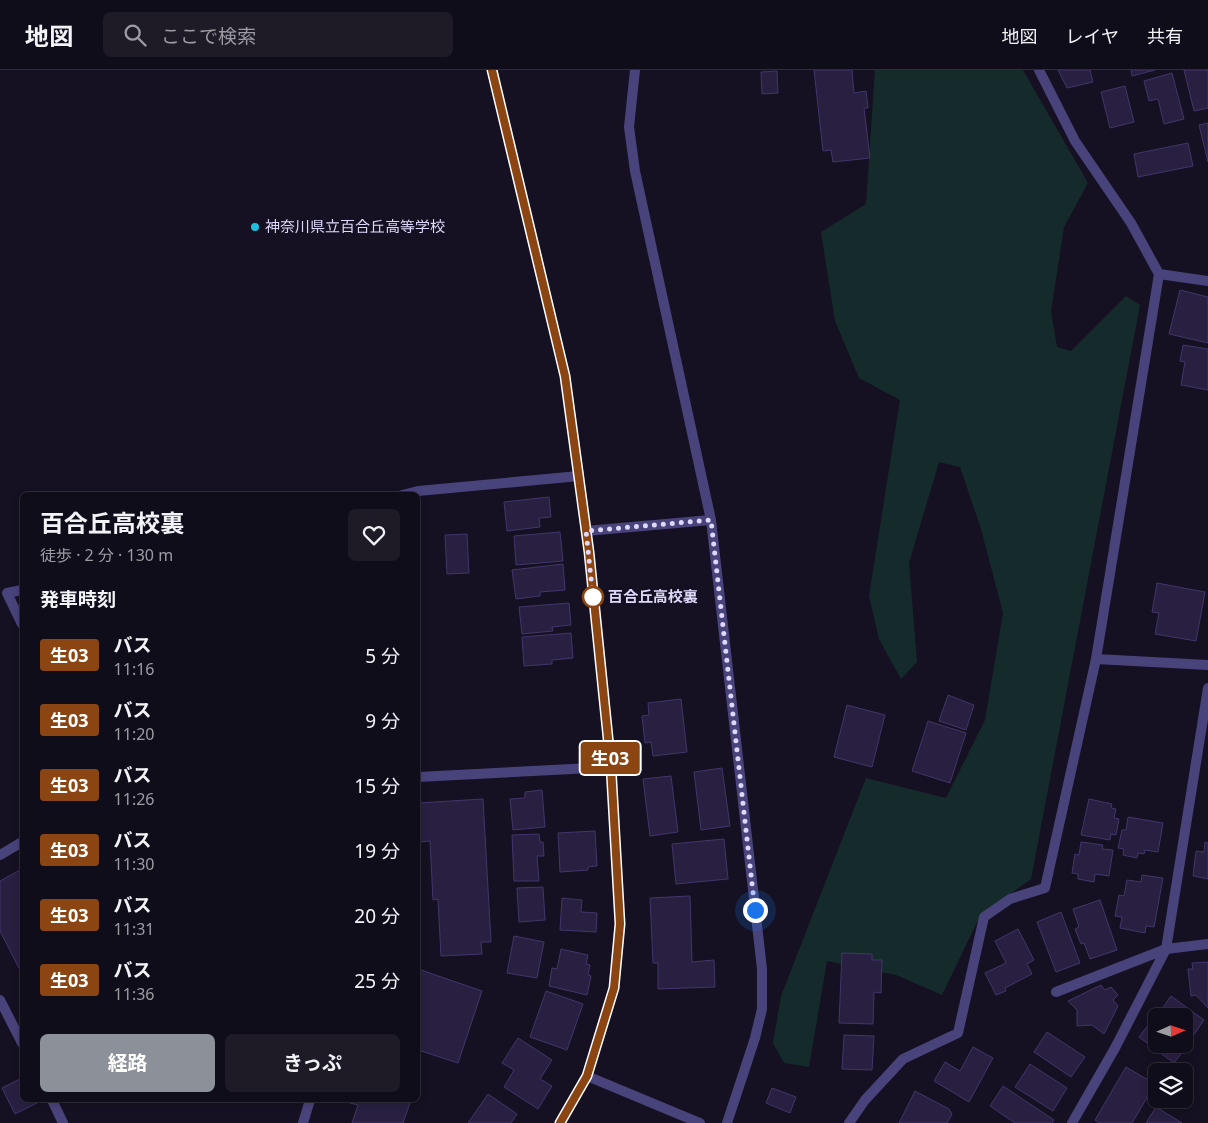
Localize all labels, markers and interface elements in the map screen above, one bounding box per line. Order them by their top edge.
search box [103,12,453,57]
text: 地図 [25,19,73,52]
icon: search [121,21,149,49]
text: ここで検索 [161,23,256,49]
text: 地図 [1002,24,1038,48]
text: レイヤ [1066,24,1119,48]
text: 共有 [1147,24,1183,48]
place label: 神奈川県立百合丘高等学校 [265,216,445,236]
marker: 神奈川県立百合丘高等学校 [249,221,261,233]
text: 百合丘高校裏 [40,506,184,539]
button: heart [348,509,400,561]
text: 徒歩 · 2 分 · 130 m [40,544,173,566]
text: 発車時刻 [40,586,116,612]
marker: 百合丘高校裏 [582,586,604,608]
place label: 百合丘高校裏 [608,586,698,606]
text: バス [114,632,152,658]
text: 生03 [50,643,89,667]
text: 5 分 [365,643,400,669]
text: 11:16 [114,658,155,680]
text: バス [114,697,152,723]
text: 生03 [50,708,89,732]
text: 9 分 [365,708,400,734]
text: 11:20 [114,723,155,745]
line badge: 生03 [581,742,639,774]
text: 生03 [591,746,629,770]
text: バス [114,762,152,788]
text: 生03 [50,773,89,797]
text: 15 分 [354,773,400,799]
text: 11:26 [114,788,155,810]
text: バス [114,827,152,853]
text: 生03 [50,838,89,862]
text: 19 分 [354,838,400,864]
text: 11:30 [114,853,155,875]
text: バス [114,892,152,918]
your location [743,898,768,923]
text: 生03 [50,903,89,927]
text: 20 分 [354,903,400,929]
text: 11:31 [114,918,155,940]
text: バス [114,957,152,983]
text: 生03 [50,968,89,992]
text: 25 分 [354,968,400,994]
text: 11:36 [114,983,155,1005]
north arrow [1148,1008,1192,1052]
map controls [1148,1008,1193,1108]
button: 経路 [40,1034,215,1092]
button: きっぷ [225,1034,400,1092]
button: layers [1148,1063,1193,1108]

